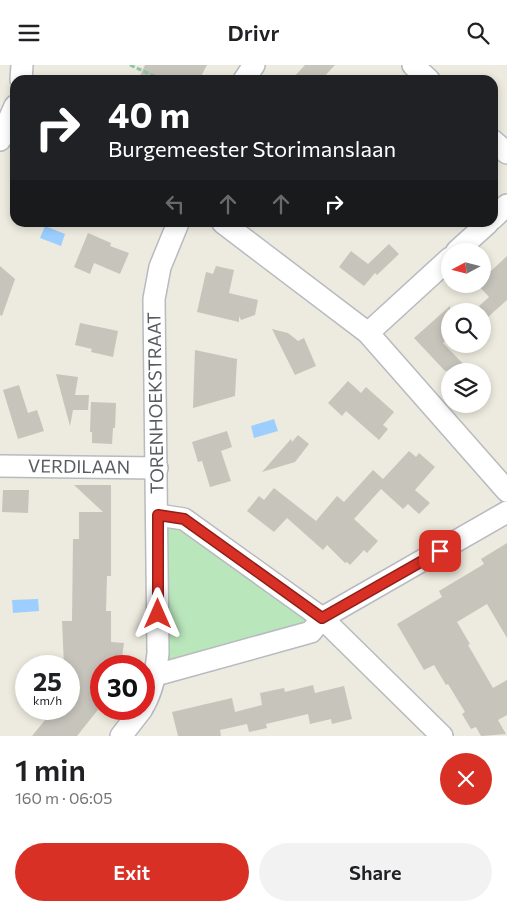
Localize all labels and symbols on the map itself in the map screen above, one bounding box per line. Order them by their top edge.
north arrow [441,243,491,293]
street label: TORENHOEKSTRAAT [142,312,168,494]
street label: VERDILAAN [28,454,130,478]
pin [419,530,461,572]
position arrow [131,587,183,639]
speed limit sign: 30 [90,655,155,720]

